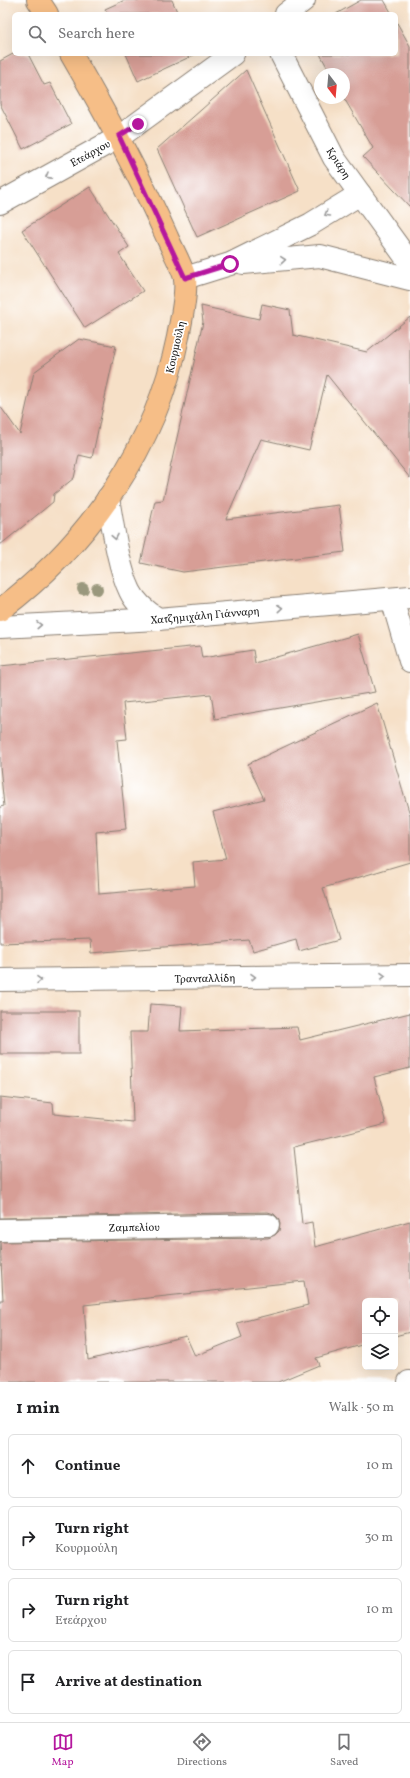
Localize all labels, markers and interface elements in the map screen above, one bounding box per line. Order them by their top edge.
search box [12,12,398,56]
icon: search [26,23,48,45]
text: Search here [58,24,135,45]
north arrow [314,68,350,104]
route end [129,115,147,133]
street label: Ετεάρχου [68,137,113,171]
street label: Κριάρη [322,145,354,183]
one-way arrow [45,172,52,179]
one-way arrow [324,209,331,217]
route start [221,255,239,273]
one-way arrow [280,255,286,264]
street label: Κουρμούλη [163,320,190,375]
one-way arrow [110,534,118,540]
street label: Χατζημιχάλη Γιάνναρη [150,604,260,629]
one-way arrow [277,604,283,613]
one-way arrow [36,621,42,630]
street label: Τρανταλλίδη [174,971,236,988]
one-way arrow [380,972,386,980]
one-way arrow [250,973,256,981]
one-way arrow [36,976,42,984]
street label: Ζαμπελίου [108,1221,160,1236]
map controls [362,1298,398,1370]
button: locate [362,1298,398,1334]
button: layers [362,1334,398,1370]
text: 1 min [16,1397,60,1420]
text: Walk · 50 m [329,1399,394,1417]
icon: ahead [17,1455,39,1477]
text: Continue [55,1456,120,1477]
text: 10 m [366,1457,393,1475]
text: Turn right [55,1519,129,1540]
icon: right [17,1527,39,1549]
text: 30 m [365,1529,393,1547]
text: Κουρμούλη [55,1540,118,1558]
text: Turn right [55,1591,129,1612]
icon: right [17,1599,39,1621]
text: 10 m [366,1601,393,1619]
text: Ετεάρχου [55,1612,107,1630]
icon: arrive [17,1671,39,1693]
text: Arrive at destination [55,1672,202,1693]
tab: Map [52,1731,74,1770]
tab: Directions [177,1731,227,1770]
tab: Saved [330,1731,358,1770]

